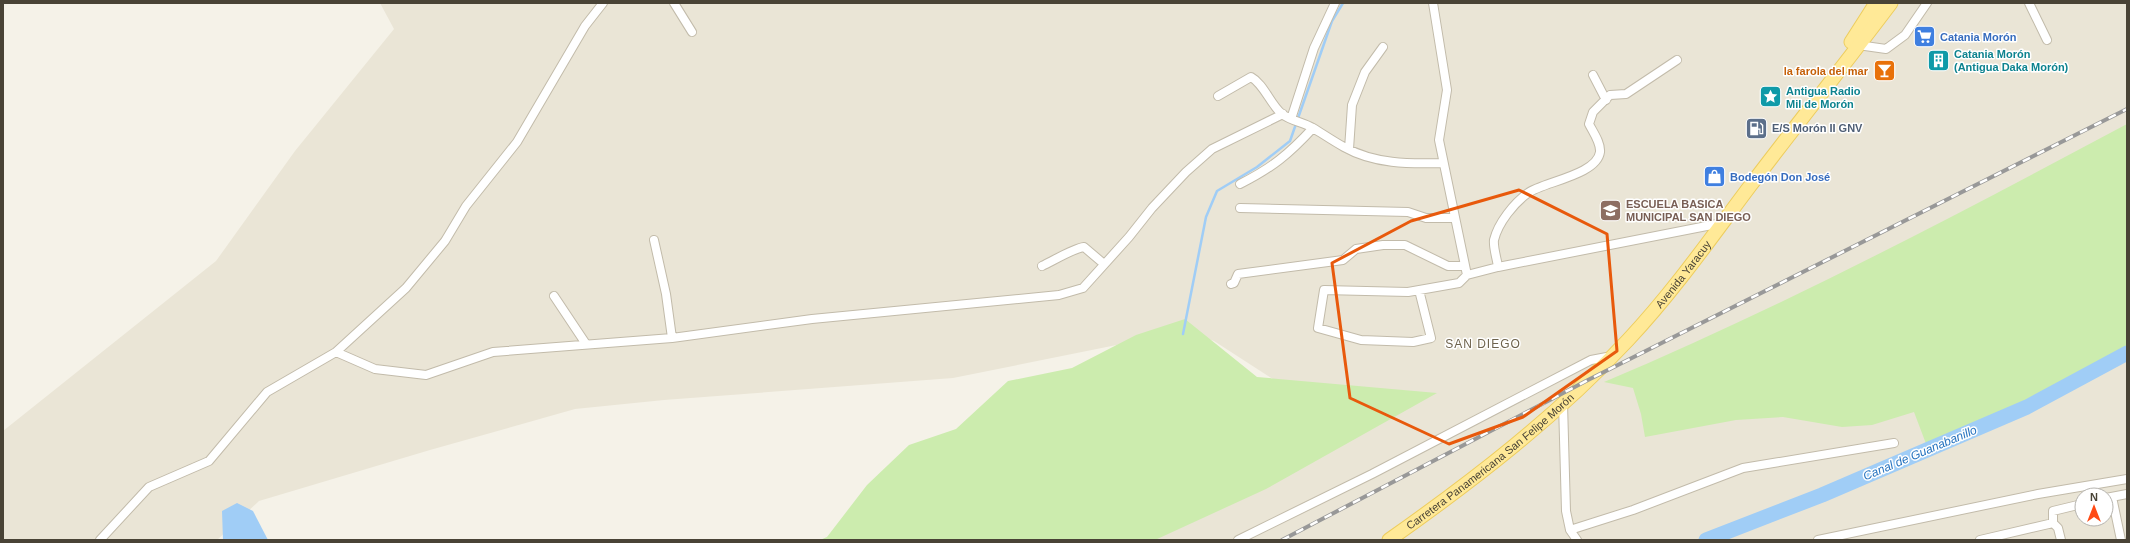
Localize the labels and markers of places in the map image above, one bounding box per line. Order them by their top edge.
supermarket icon: Catania Morón [1912,24,1938,50]
place label: Catania Morón [1940,31,2017,43]
building icon: Catania Morón (Antigua Daka Morón) [1926,47,1952,73]
place label: Catania Morón (Antigua Daka Morón) [1954,48,2069,73]
bar icon: la farola del mar [1871,58,1897,84]
place label: la farola del mar [1784,65,1869,77]
place icon: Antigua Radio Mil de Morón [1758,84,1784,110]
place label: Antigua Radio Mil de Morón [1786,85,1861,110]
fuel station icon: E/S Morón II GNV [1743,115,1769,141]
place label: E/S Morón II GNV [1772,122,1863,134]
shop icon: Bodegón Don José [1701,164,1727,190]
place label: Bodegón Don José [1730,171,1830,183]
school or university icon: ESCUELA BASICA MUNICIPAL SAN DIEGO [1597,197,1623,223]
place label: ESCUELA BASICA MUNICIPAL SAN DIEGO [1626,198,1751,223]

